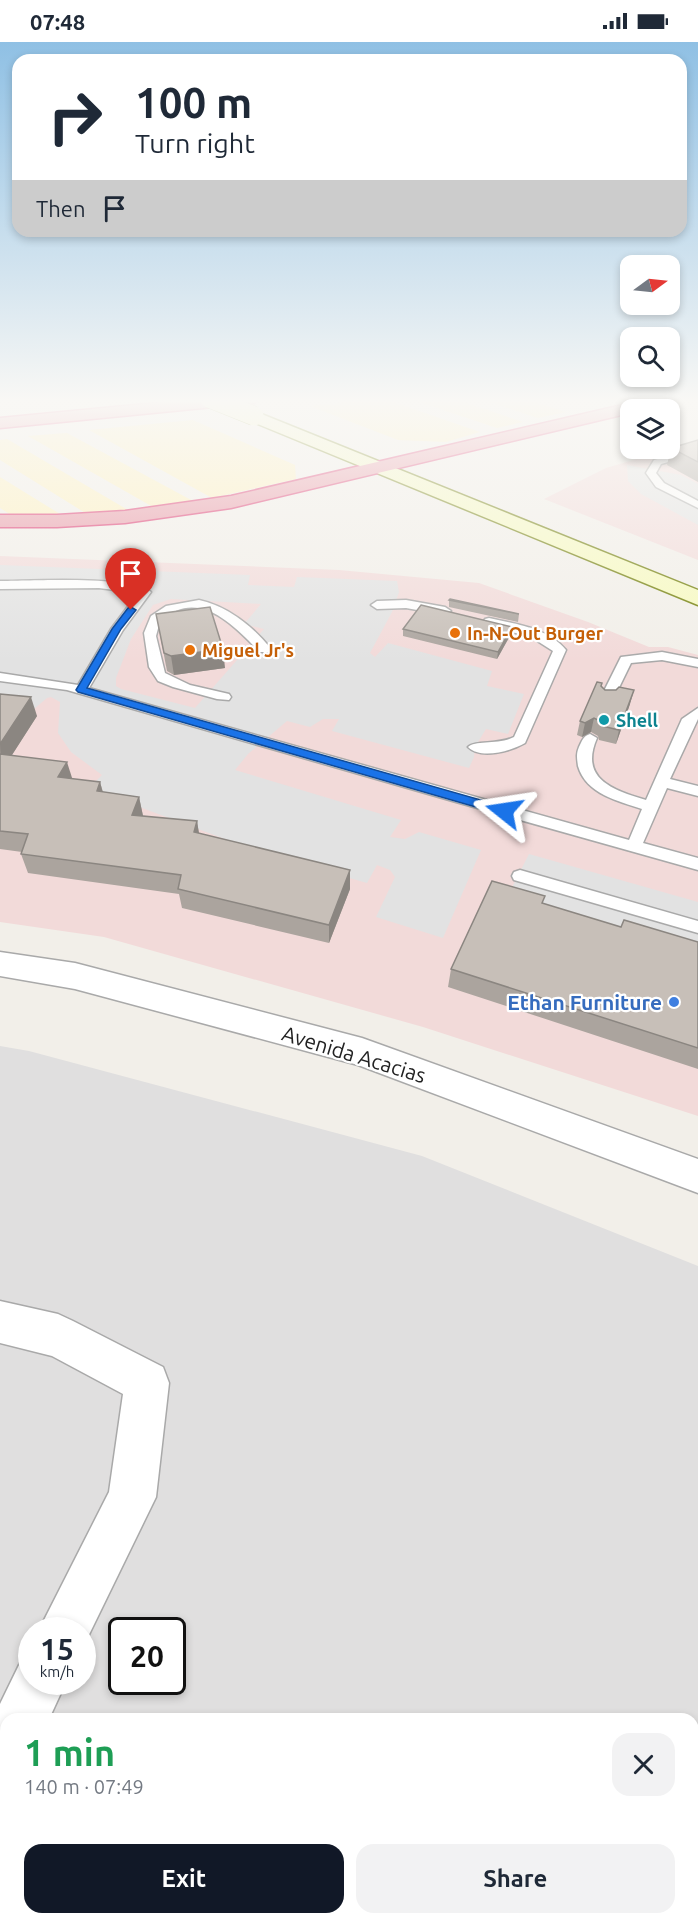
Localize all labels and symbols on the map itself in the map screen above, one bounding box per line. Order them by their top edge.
north arrow [620,255,680,315]
pin [105,548,156,610]
place label: In-N-Out Burger [467,623,604,643]
marker: In-N-Out Burger [448,626,462,640]
place label: Miguel Jr's [202,640,294,660]
marker: Miguel Jr's [183,643,197,657]
place label: Shell [616,710,659,730]
marker: Shell [597,713,611,727]
position arrow [472,779,536,843]
place label: Ethan Furniture [507,990,662,1014]
marker: Ethan Furniture [667,995,681,1009]
street label: Avenida Acacias [279,1021,429,1087]
speed limit sign: 20 [108,1617,186,1695]

